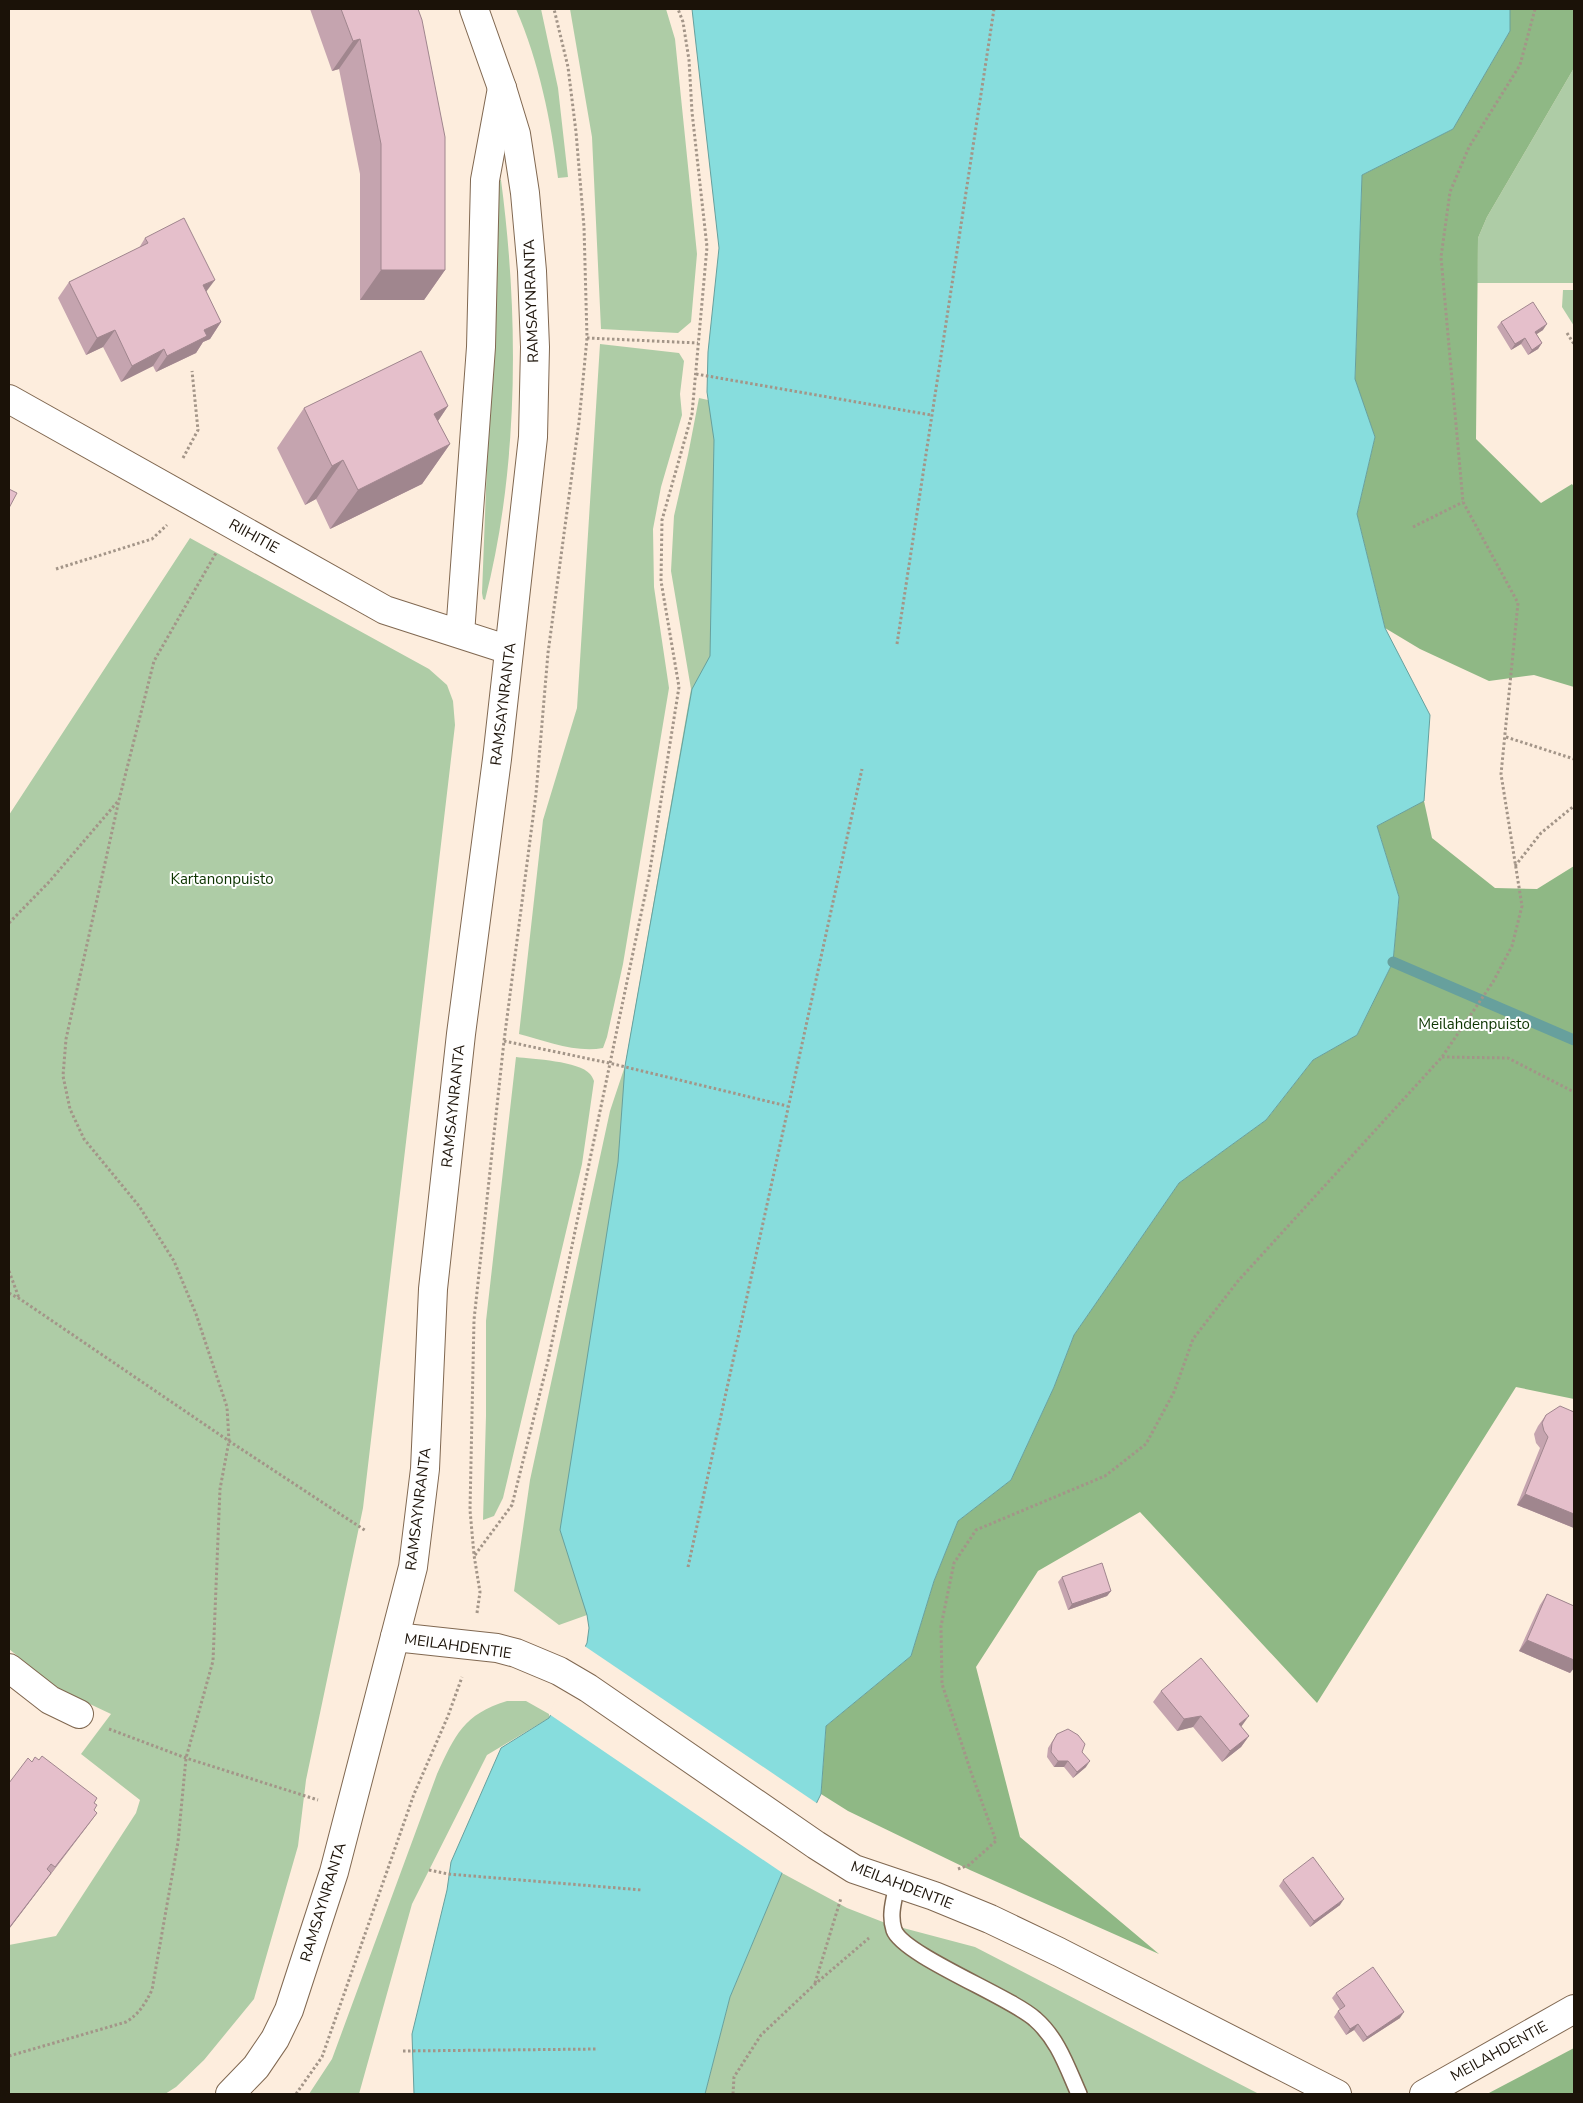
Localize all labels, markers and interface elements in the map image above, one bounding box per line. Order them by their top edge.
street label: RAMSAYNRANTA [519,239,543,363]
street label: RIIHITIE [225,514,283,558]
street label: RAMSAYNRANTA [486,641,520,767]
park label: Kartanonpuisto [171,869,273,889]
park label: Meilahdenpuisto [1418,1014,1530,1034]
street label: RAMSAYNRANTA [437,1043,469,1169]
street label: RAMSAYNRANTA [401,1446,435,1572]
street label: MEILAHDENTIE [403,1629,513,1663]
street label: RAMSAYNRANTA [295,1840,351,1964]
street label: MEILAHDENTIE [848,1856,956,1914]
street label: MEILAHDENTIE [1447,2016,1551,2086]

